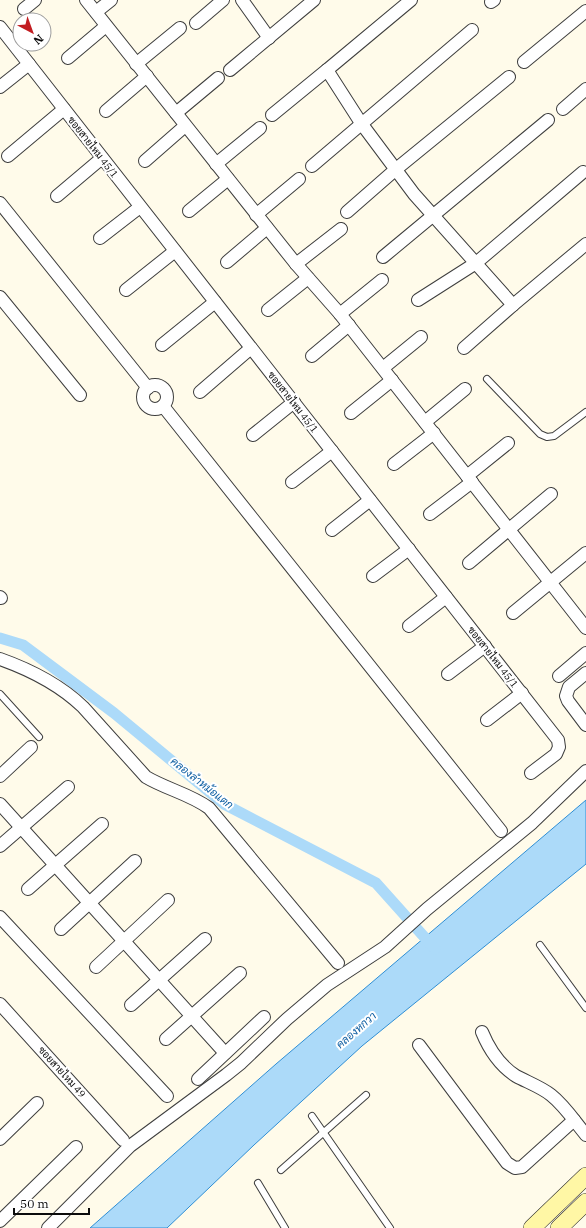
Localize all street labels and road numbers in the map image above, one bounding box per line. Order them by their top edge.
street label: ซอยสายไหม 45/1 [65,114,121,180]
street label: ซอยสายไหม 45/1 [265,369,321,435]
street label: ซอยสายไหม 45/1 [465,624,521,690]
street label: ซอยสายไหม 49 [35,1044,89,1100]

